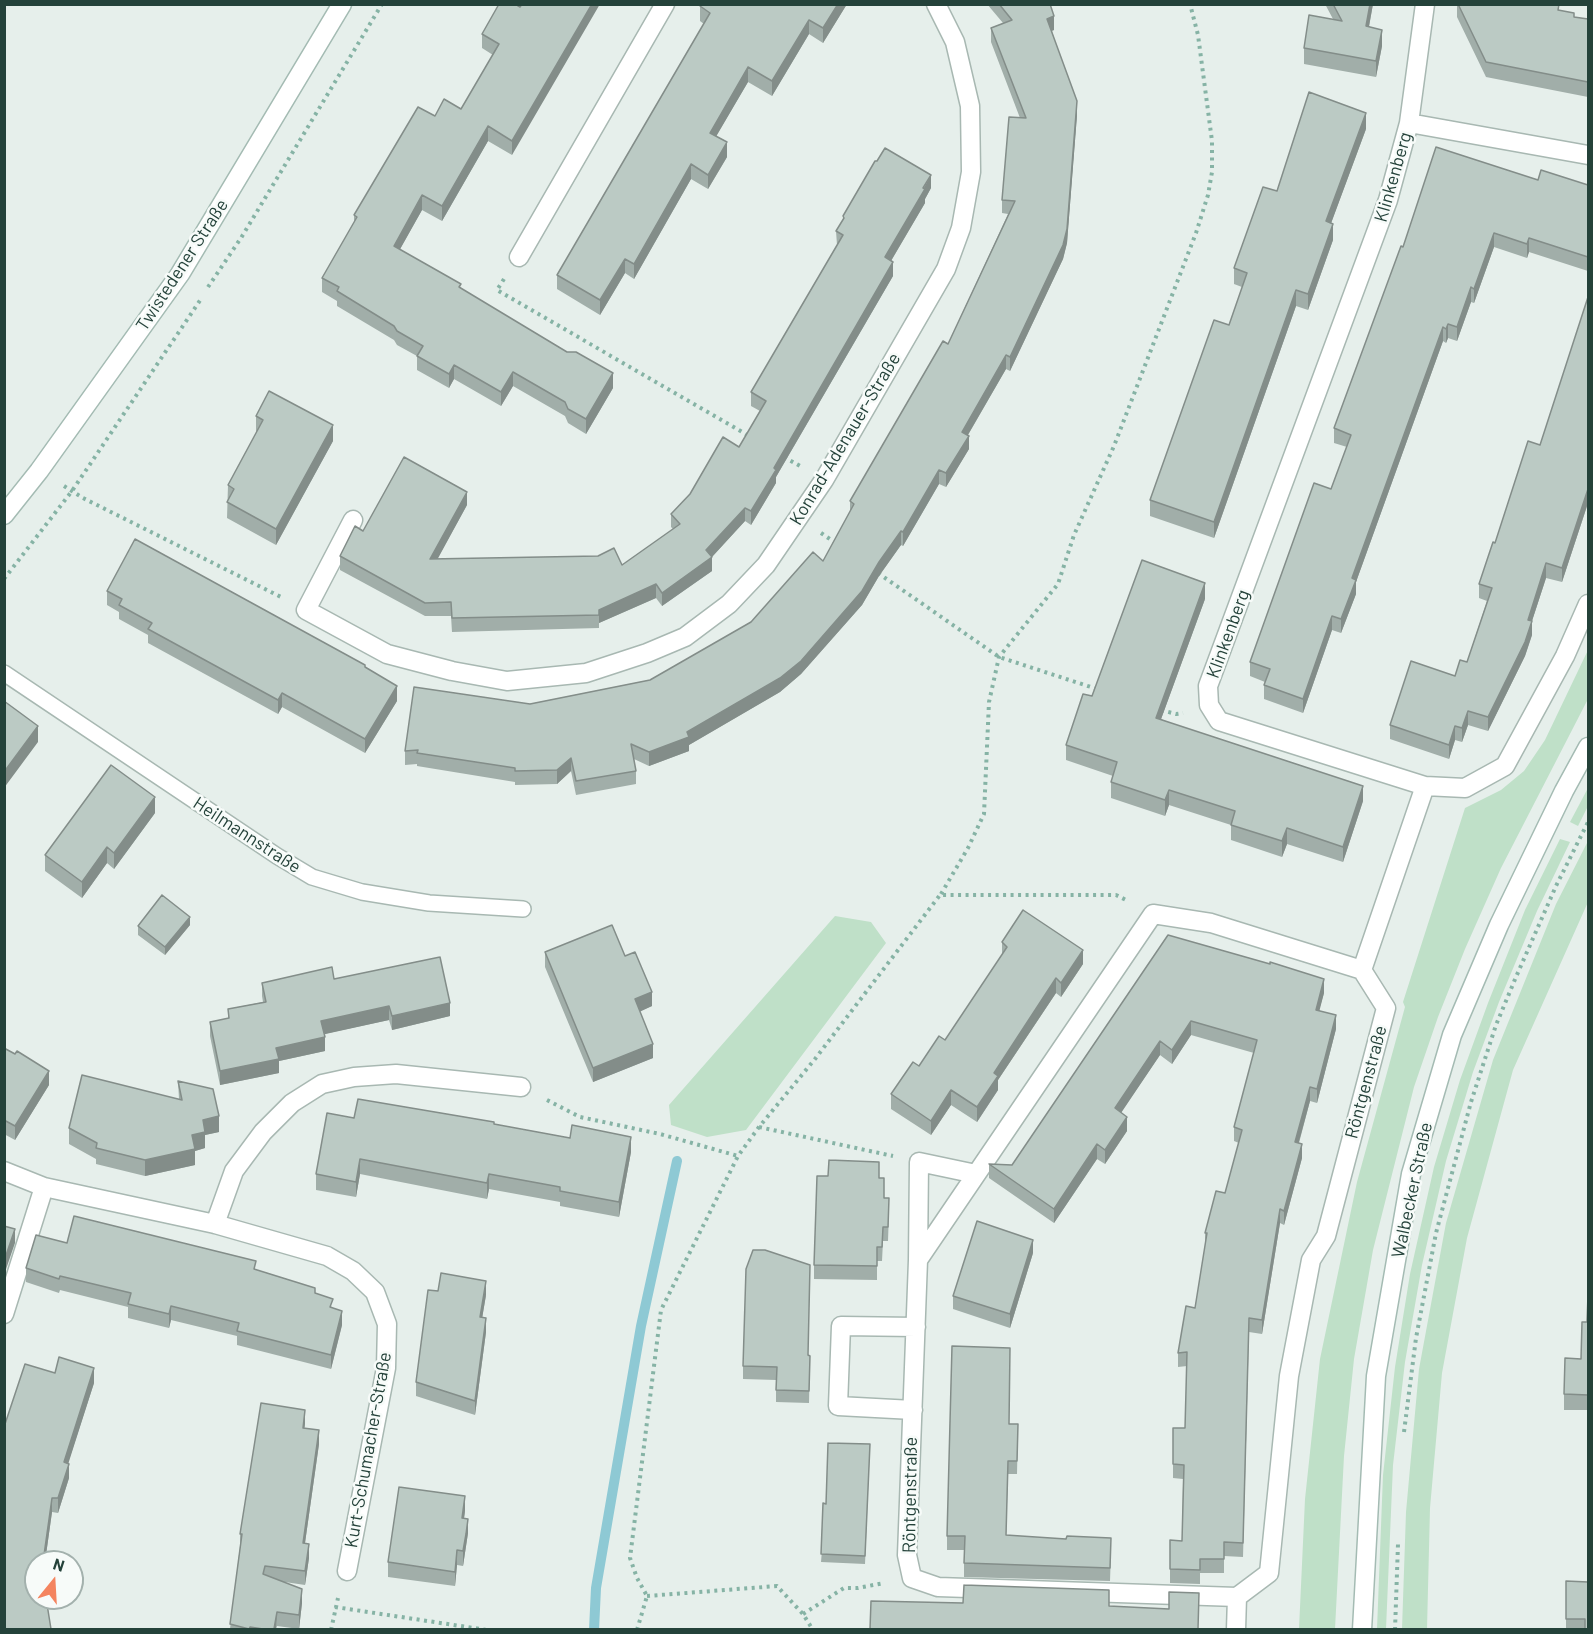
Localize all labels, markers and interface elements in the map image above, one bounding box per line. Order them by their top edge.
street label: Klinkenberg [1370,130,1416,224]
street label: Twistedener Straße [131,195,233,335]
street label: Konrad-Adenauer-Straße [785,349,905,529]
street label: Klinkenberg [1202,587,1254,681]
street label: Heilmannstraße [189,792,305,878]
street label: Röntgenstraße [1341,1023,1391,1141]
street label: Walbecker Straße [1387,1120,1437,1260]
street label: Kurt-Schumacher-Straße [340,1350,396,1550]
street label: Röntgenstraße [898,1437,922,1553]
north arrow [24,1550,84,1610]
text: N [51,1554,67,1575]

